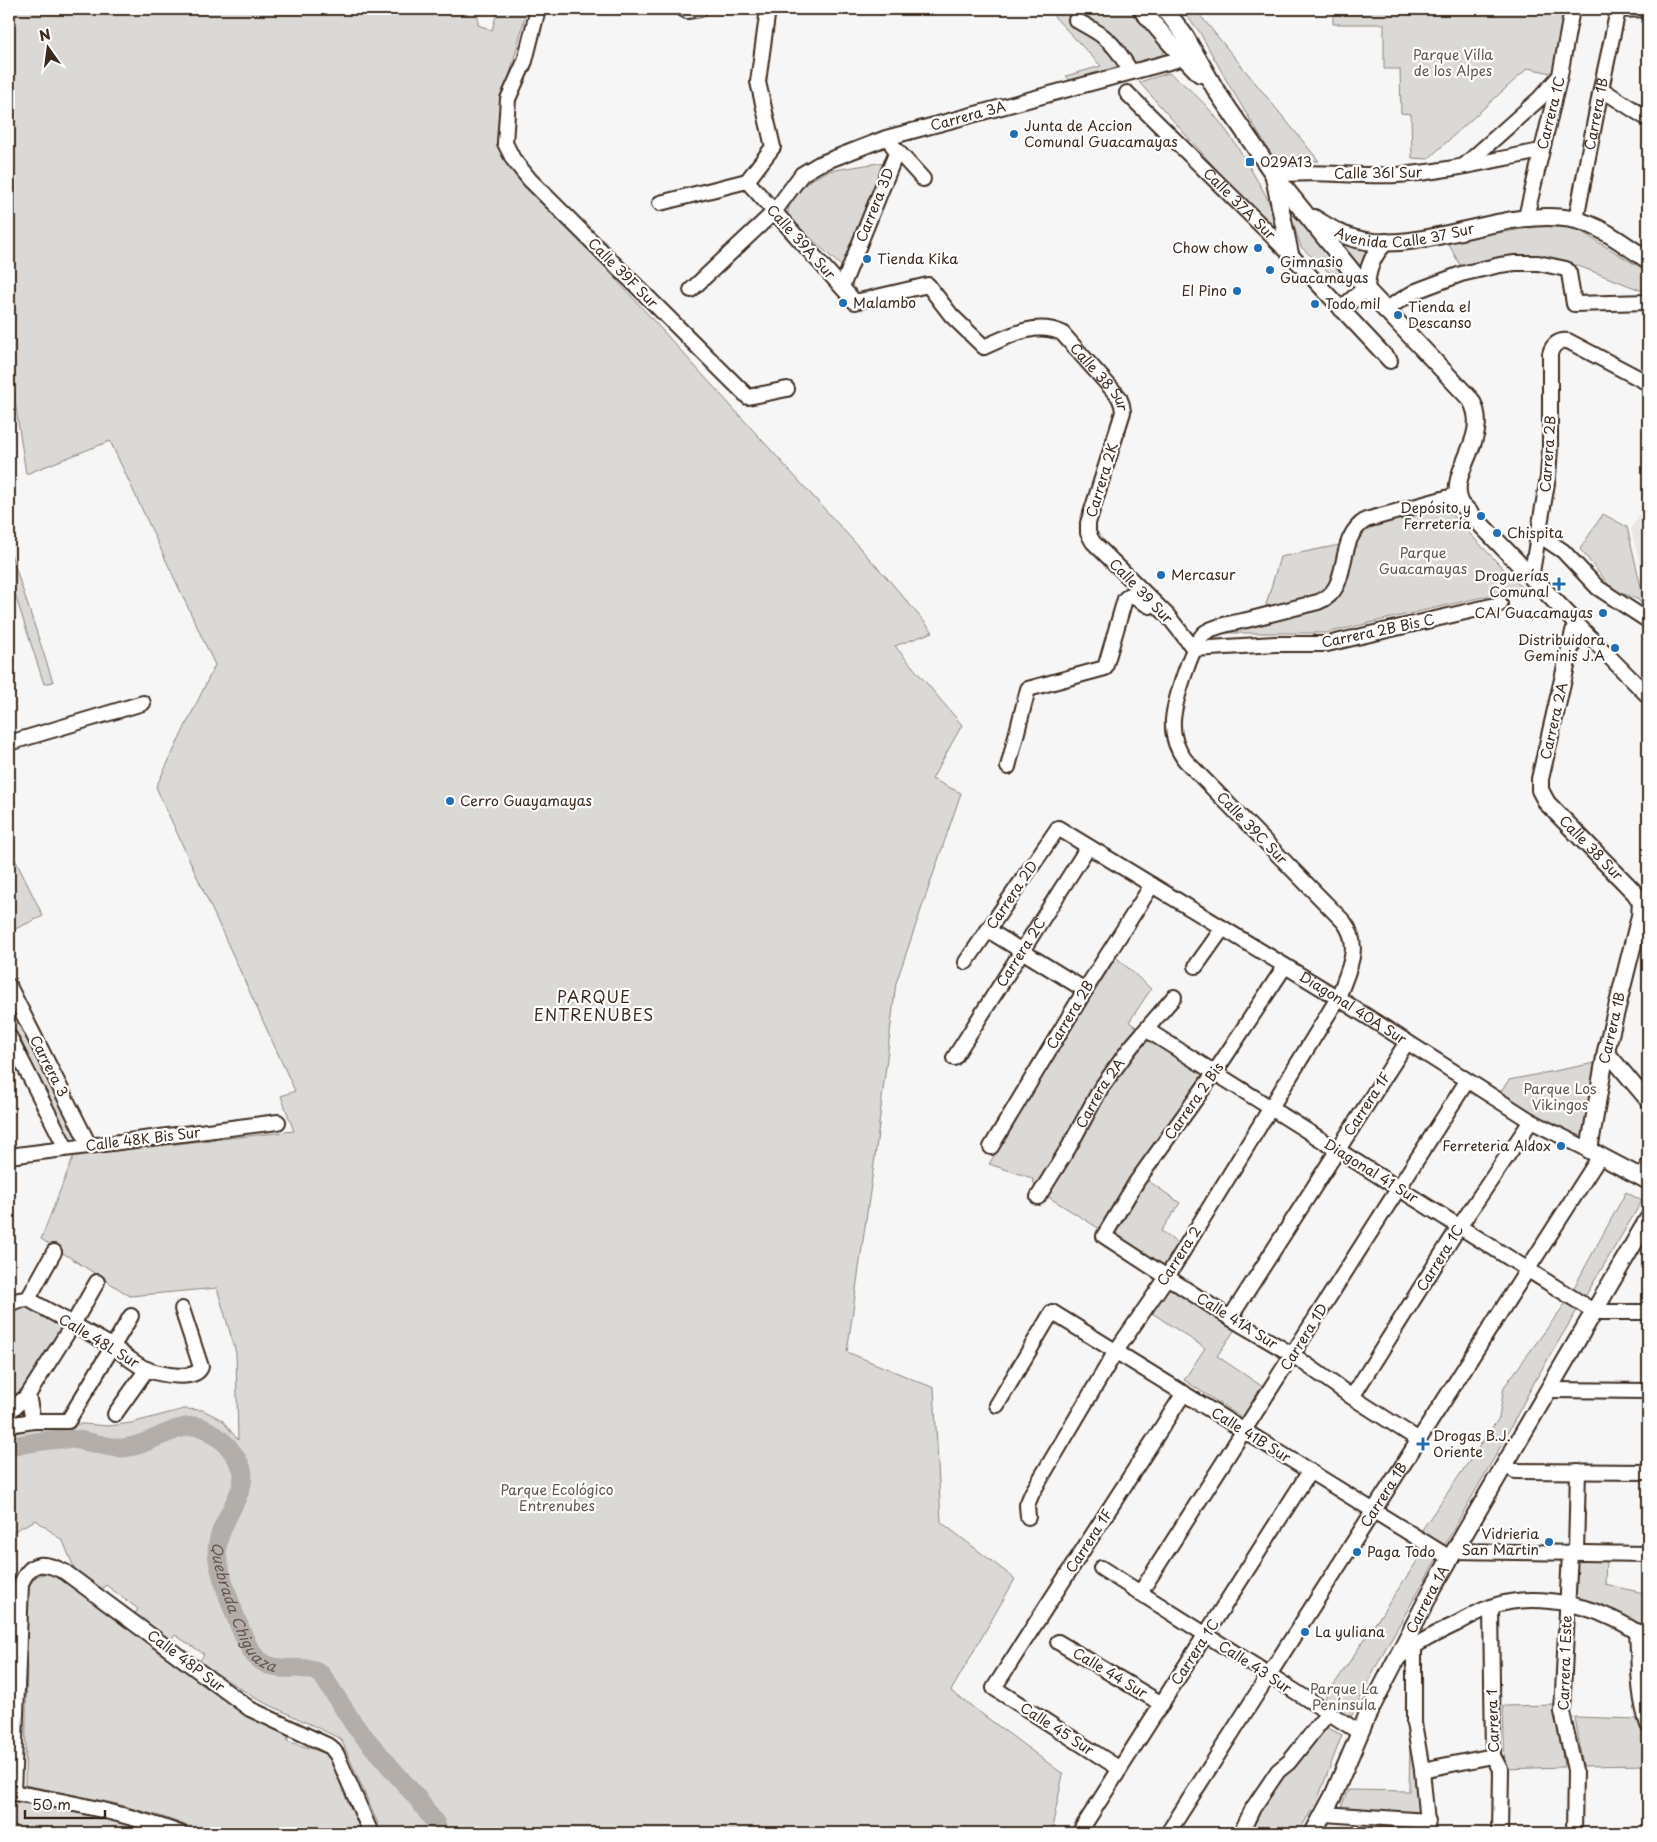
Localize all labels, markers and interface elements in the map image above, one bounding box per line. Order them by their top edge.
north arrow [22,22,72,72]
text: N [37,23,53,46]
park label: Parque Villa de los Alpes [1413,44,1493,81]
street label: Carrera 1C [1531,74,1570,152]
street label: Carrera 1B [1579,76,1613,152]
street label: Carrera 3A [928,95,1008,136]
place label: Junta de Accion Comunal Guacamayas [1024,115,1178,152]
marker: Junta de Accion Comunal Guacamayas [1008,128,1020,140]
place label: 029A13 [1260,151,1312,172]
marker: 029A13 [1244,156,1256,168]
street label: Calle 36I Sur [1334,161,1423,184]
street label: Calle 37A Sur [1199,163,1281,245]
street label: Carrera 3D [850,164,899,245]
street label: Calle 39A Sur [762,200,841,284]
street label: Avenida Calle 37 Sur [1331,217,1477,253]
street label: Calle 39F Sur [583,233,664,313]
place label: Chow chow [1172,237,1249,258]
marker: Chow chow [1252,242,1264,254]
place label: Tienda Kika [877,248,958,269]
place label: Gimnasio Guacamayas [1280,251,1368,288]
marker: Tienda Kika [861,253,873,265]
marker: Gimnasio Guacamayas [1264,264,1276,276]
place label: El Pino [1181,280,1227,301]
marker: El Pino [1231,285,1243,297]
place label: Malambo [853,292,916,313]
place label: Todo mil [1325,293,1381,314]
place label: Tienda el Descanso [1408,296,1472,333]
marker: Malambo [837,297,849,309]
marker: Todo mil [1309,298,1321,310]
marker: Tienda el Descanso [1392,309,1404,321]
street label: Calle 38 Sur [1065,338,1134,413]
street label: Carrera 2B [1534,415,1561,493]
street label: Carrera 2K [1080,440,1123,520]
place label: Depósito y Ferretería [1400,497,1471,534]
marker: Depósito y Ferretería [1475,510,1487,522]
place label: Chispita [1507,522,1563,543]
marker: Chispita [1491,527,1503,539]
park label: Parque Guacamayas [1379,542,1467,579]
street label: Calle 39 Sur [1105,553,1178,628]
place label: Mercasur [1171,564,1236,585]
place label: Droguerías Comunal [1474,565,1549,602]
marker: Mercasur [1155,569,1167,581]
marker: Droguerías Comunal [1553,578,1565,590]
place label: CAI Guacamayas [1474,602,1593,623]
marker: CAI Guacamayas [1597,607,1609,619]
street label: Carrera 2B Bis C [1319,608,1436,653]
place label: Distribuidora Geminis J.A [1518,629,1605,666]
marker: Distribuidora Geminis J.A [1609,642,1621,654]
street label: Carrera 2A [1534,680,1573,762]
street label: Calle 39C Sur [1212,787,1293,869]
place label: Cerro Guayamayas [460,790,592,811]
marker: Cerro Guayamayas [444,795,456,807]
street label: Calle 38 Sur [1555,810,1629,885]
street label: Carrera 2D [981,856,1042,933]
street label: Carrera 2C [991,914,1050,991]
street label: Diagonal 40A Sur [1295,966,1411,1049]
street label: Carrera 2B [1041,976,1098,1053]
district label: PARQUE ENTRENUBES [534,984,654,1026]
street label: Carrera 1B [1593,990,1630,1066]
street label: Carrera 3 [25,1031,74,1100]
street label: Carrera 2A [1070,1053,1129,1132]
street label: Carrera 2 Bis [1159,1057,1228,1144]
street label: Carrera 1F [1338,1068,1395,1140]
park label: Parque Los Vikingos [1523,1078,1597,1115]
street label: Calle 48K Bis Sur [84,1121,202,1156]
street label: Diagonal 41 Sur [1320,1133,1423,1208]
place label: Ferreteria Aldox [1442,1135,1551,1156]
marker: Ferreteria Aldox [1555,1140,1567,1152]
street label: Carrera 1C [1411,1220,1468,1295]
street label: Carrera 2 [1151,1222,1206,1290]
street label: Calle 41A Sur [1193,1287,1282,1354]
street label: Carrera 1D [1275,1299,1333,1374]
street label: Calle 48L Sur [55,1308,144,1373]
street label: Calle 41B Sur [1207,1402,1296,1468]
place label: Drogas B.J. Oriente [1433,1425,1511,1462]
marker: Drogas B.J. Oriente [1417,1438,1429,1450]
street label: Carrera 1B [1355,1458,1412,1531]
park label: Parque Ecológico Entrenubes [500,1479,614,1516]
street label: Carrera 1F [1060,1505,1117,1577]
place label: Vidrieria San Martin [1461,1523,1539,1560]
marker: Vidrieria San Martin [1543,1536,1555,1548]
place label: Paga Todo [1367,1541,1435,1562]
water label: Quebrada Chiguaza [207,1542,280,1677]
marker: Paga Todo [1351,1546,1363,1558]
street label: Carrera 1A [1400,1562,1454,1637]
street label: Carrera 1C [1165,1615,1224,1689]
street label: Carrera 1 Este [1552,1615,1577,1711]
place label: La yuliana [1315,1621,1385,1642]
street label: Calle 48P Sur [143,1624,230,1697]
marker: La yuliana [1299,1626,1311,1638]
street label: Calle 43 Sur [1215,1635,1296,1698]
street label: Calle 44 Sur [1069,1642,1152,1703]
park label: Parque La Península [1310,1678,1378,1715]
street label: Carrera 1 [1481,1689,1504,1753]
street label: Calle 45 Sur [1016,1697,1099,1760]
scale bar [25,1787,105,1819]
text: 50 m [32,1792,71,1815]

